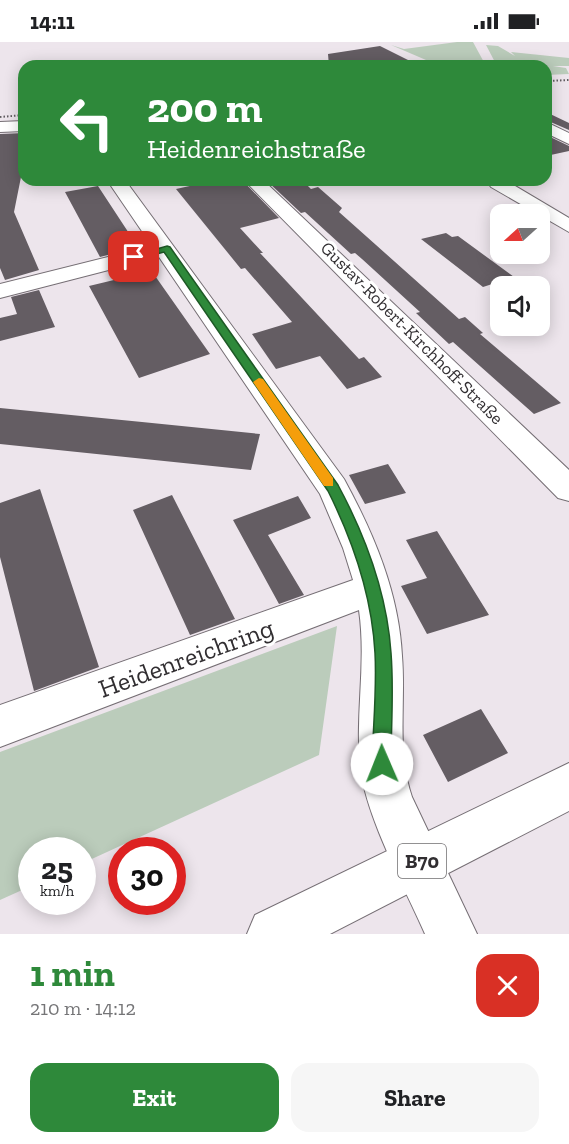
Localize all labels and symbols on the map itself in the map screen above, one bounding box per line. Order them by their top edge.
north arrow [490,204,550,264]
pin [108,231,159,282]
street label: Gustav-Robert-Kirchhoff-Straße [316,237,508,429]
street label: Heidenreichring [94,611,278,705]
position arrow [350,732,414,796]
speed limit sign: 30 [108,837,186,915]
road number: B70 [398,844,446,878]

